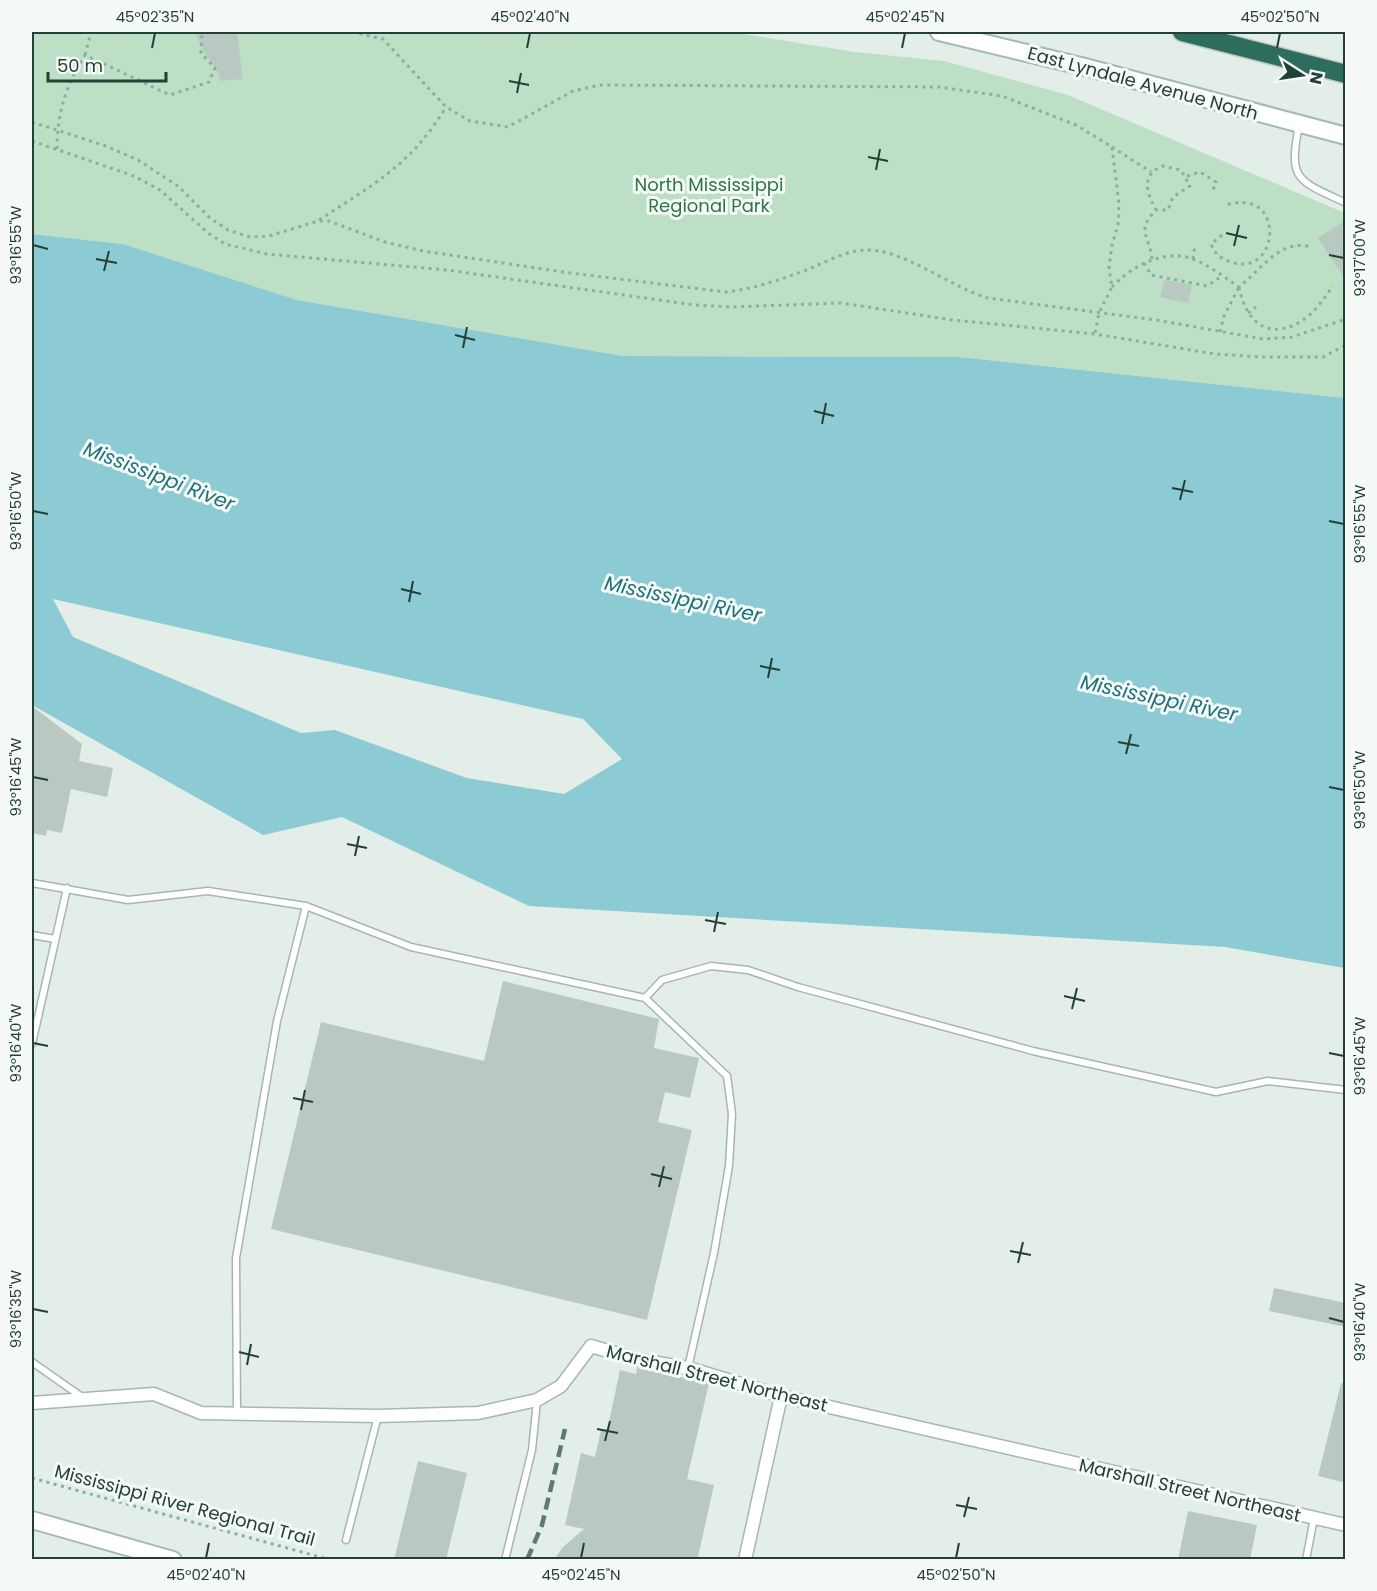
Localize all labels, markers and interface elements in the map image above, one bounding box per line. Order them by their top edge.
text: 45°02'35"N [116,6,194,27]
text: 45°02'40"N [490,6,570,27]
text: 45°02'45"N [865,6,945,27]
text: 45°02'50"N [1240,6,1320,27]
street label: East Lyndale Avenue North [1025,40,1261,126]
scale bar [48,45,166,83]
north arrow [1272,45,1332,105]
text: 50 m [57,53,103,78]
text: N [1304,70,1329,86]
park label: North Mississippi Regional Park [635,172,783,218]
text: 93°16'55"W [5,205,26,285]
text: 93°17'00"W [1349,219,1370,297]
water label: Mississippi River [79,434,239,518]
text: 93°16'50"W [5,471,26,551]
text: 93°16'55"W [1349,484,1370,564]
water label: Mississippi River [602,569,765,629]
water label: Mississippi River [1078,668,1241,728]
text: 93°16'45"W [5,737,26,817]
text: 93°16'50"W [1349,750,1370,830]
text: 93°16'40"W [5,1003,26,1083]
text: 93°16'45"W [1349,1016,1370,1096]
text: 93°16'35"W [5,1269,26,1348]
text: 93°16'40"W [1349,1282,1370,1362]
street label: Marshall Street Northeast [604,1338,830,1418]
street label: Marshall Street Northeast [1077,1452,1303,1528]
street label: Mississippi River Regional Trail [52,1458,318,1552]
text: 45°02'40"N [166,1564,246,1585]
text: 45°02'45"N [541,1564,621,1585]
text: 45°02'50"N [916,1564,996,1585]

